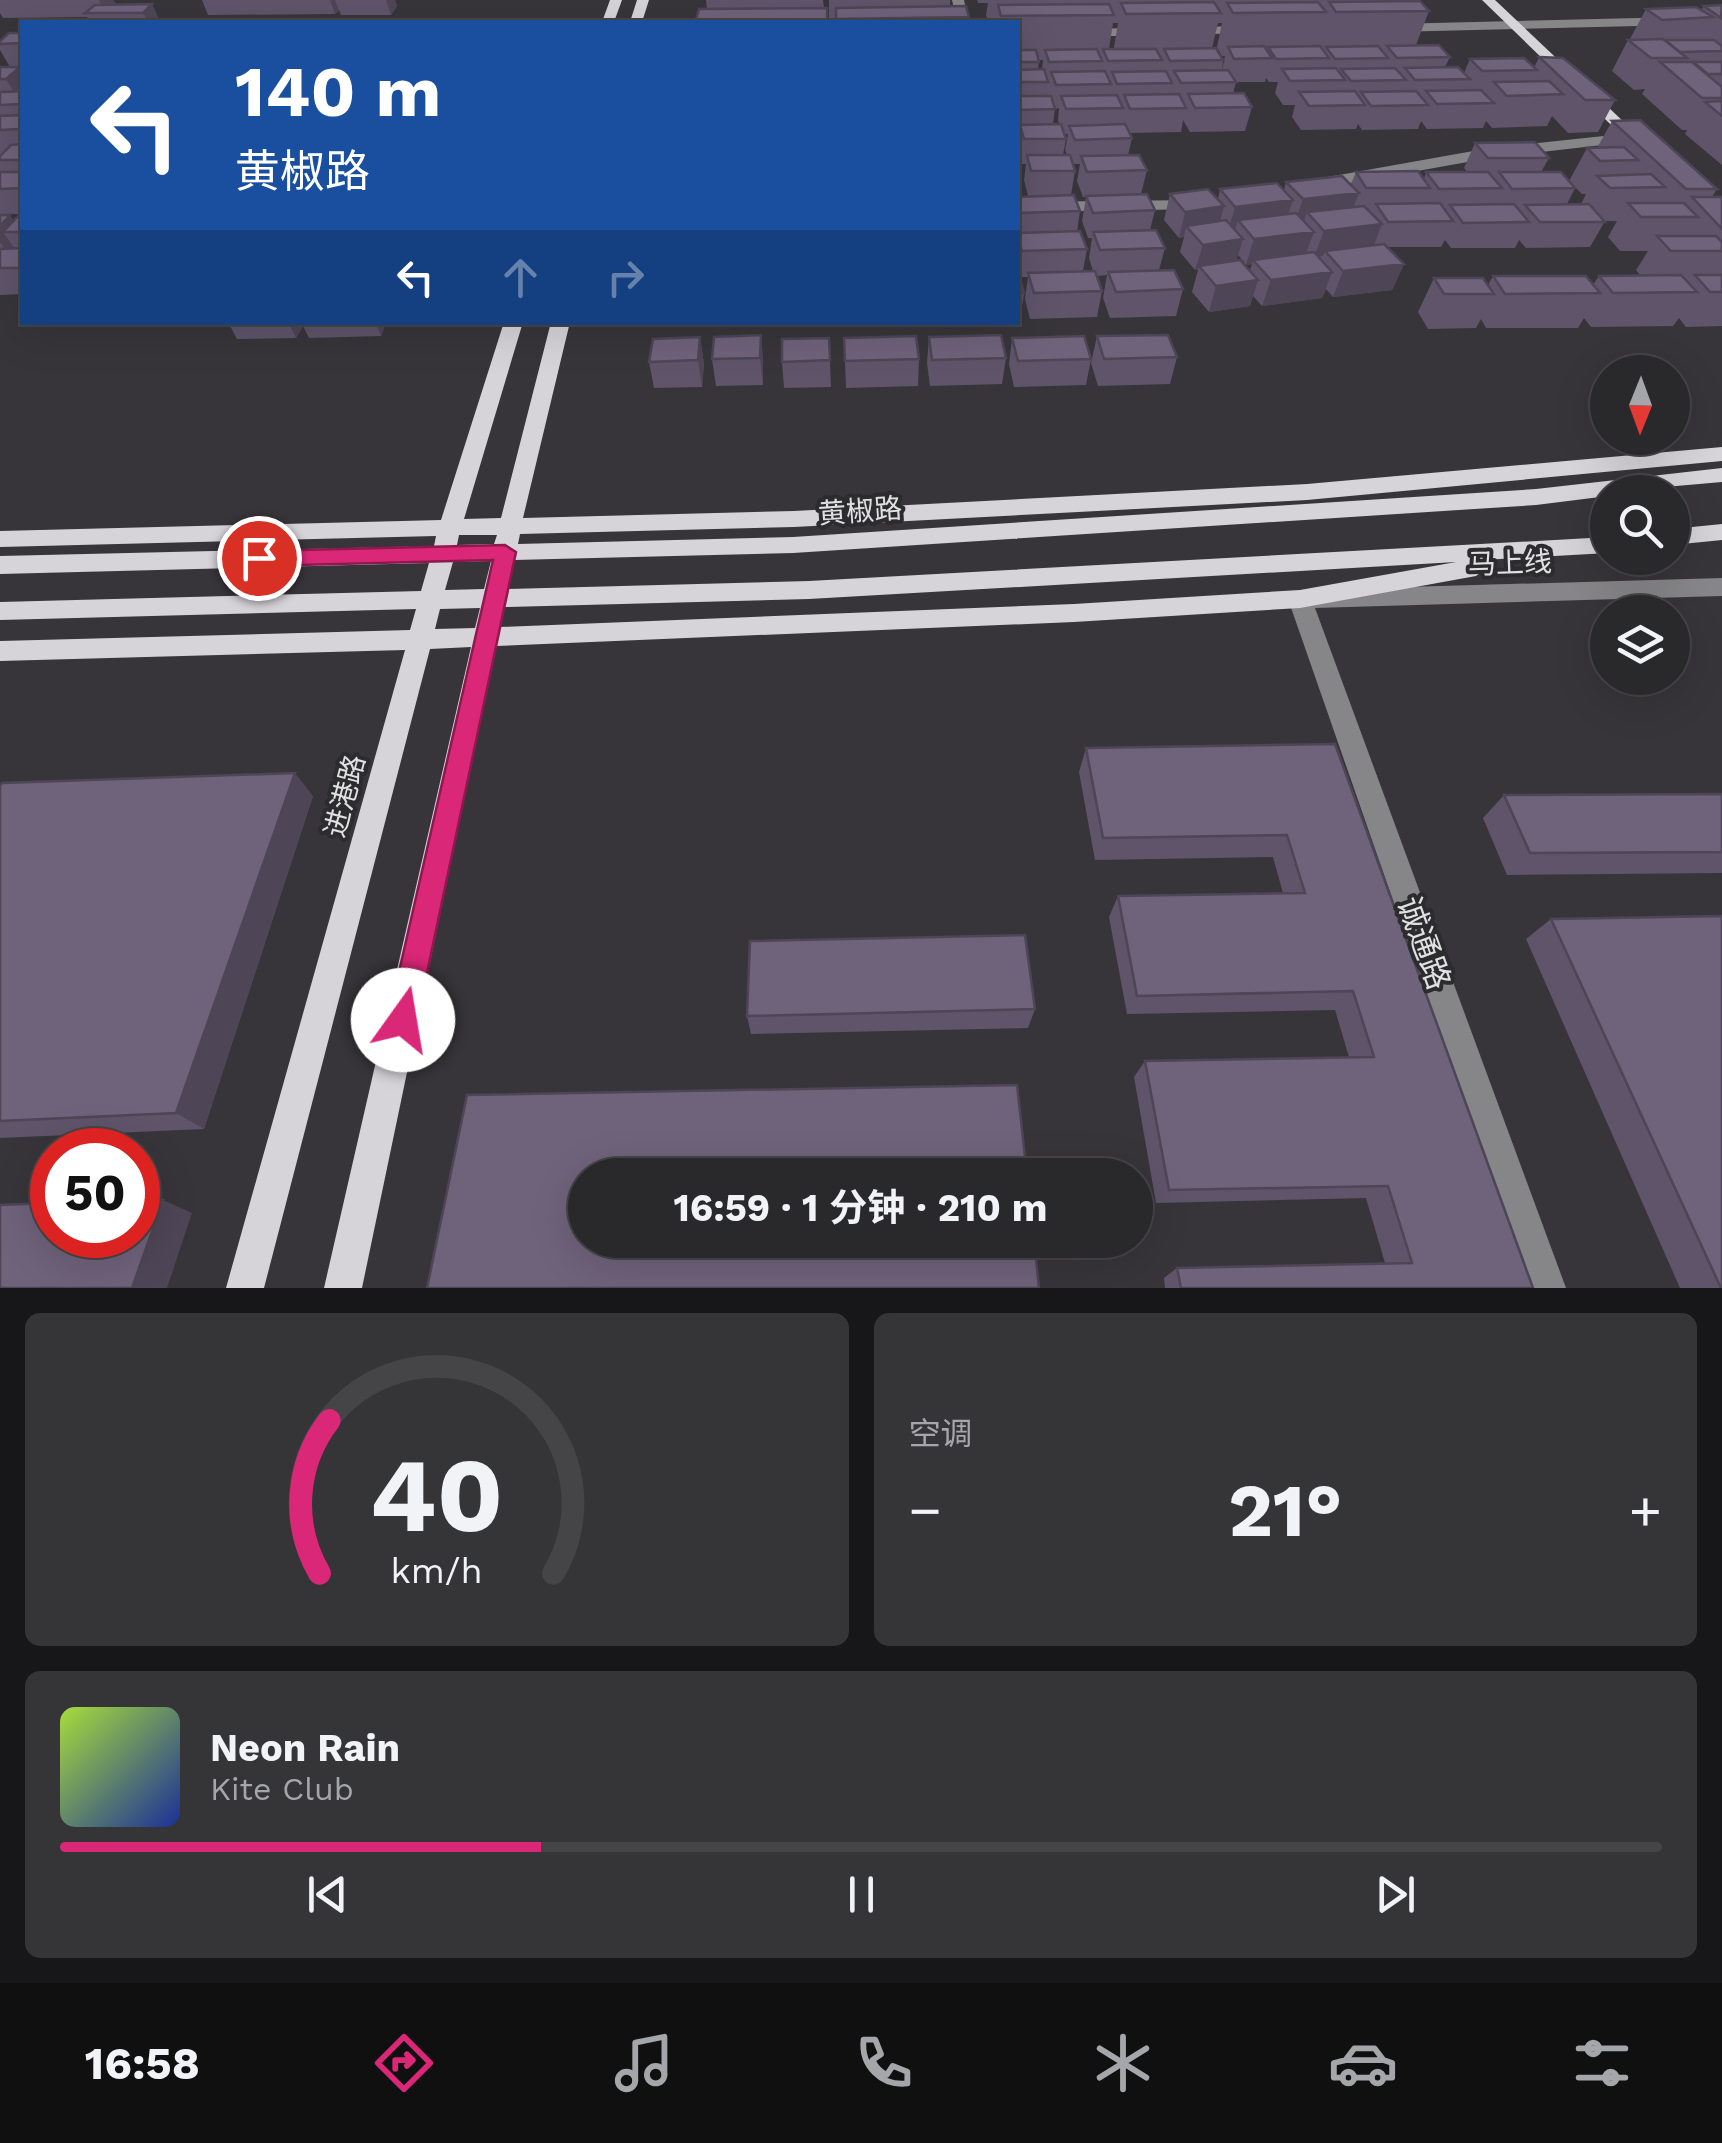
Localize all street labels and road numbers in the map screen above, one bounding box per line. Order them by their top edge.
street label: 黄椒路 [817,492,903,530]
street label: 马上线 [1467,545,1553,581]
street label: 进港路 [318,751,372,841]
street label: 诚通路 [1390,891,1458,995]

